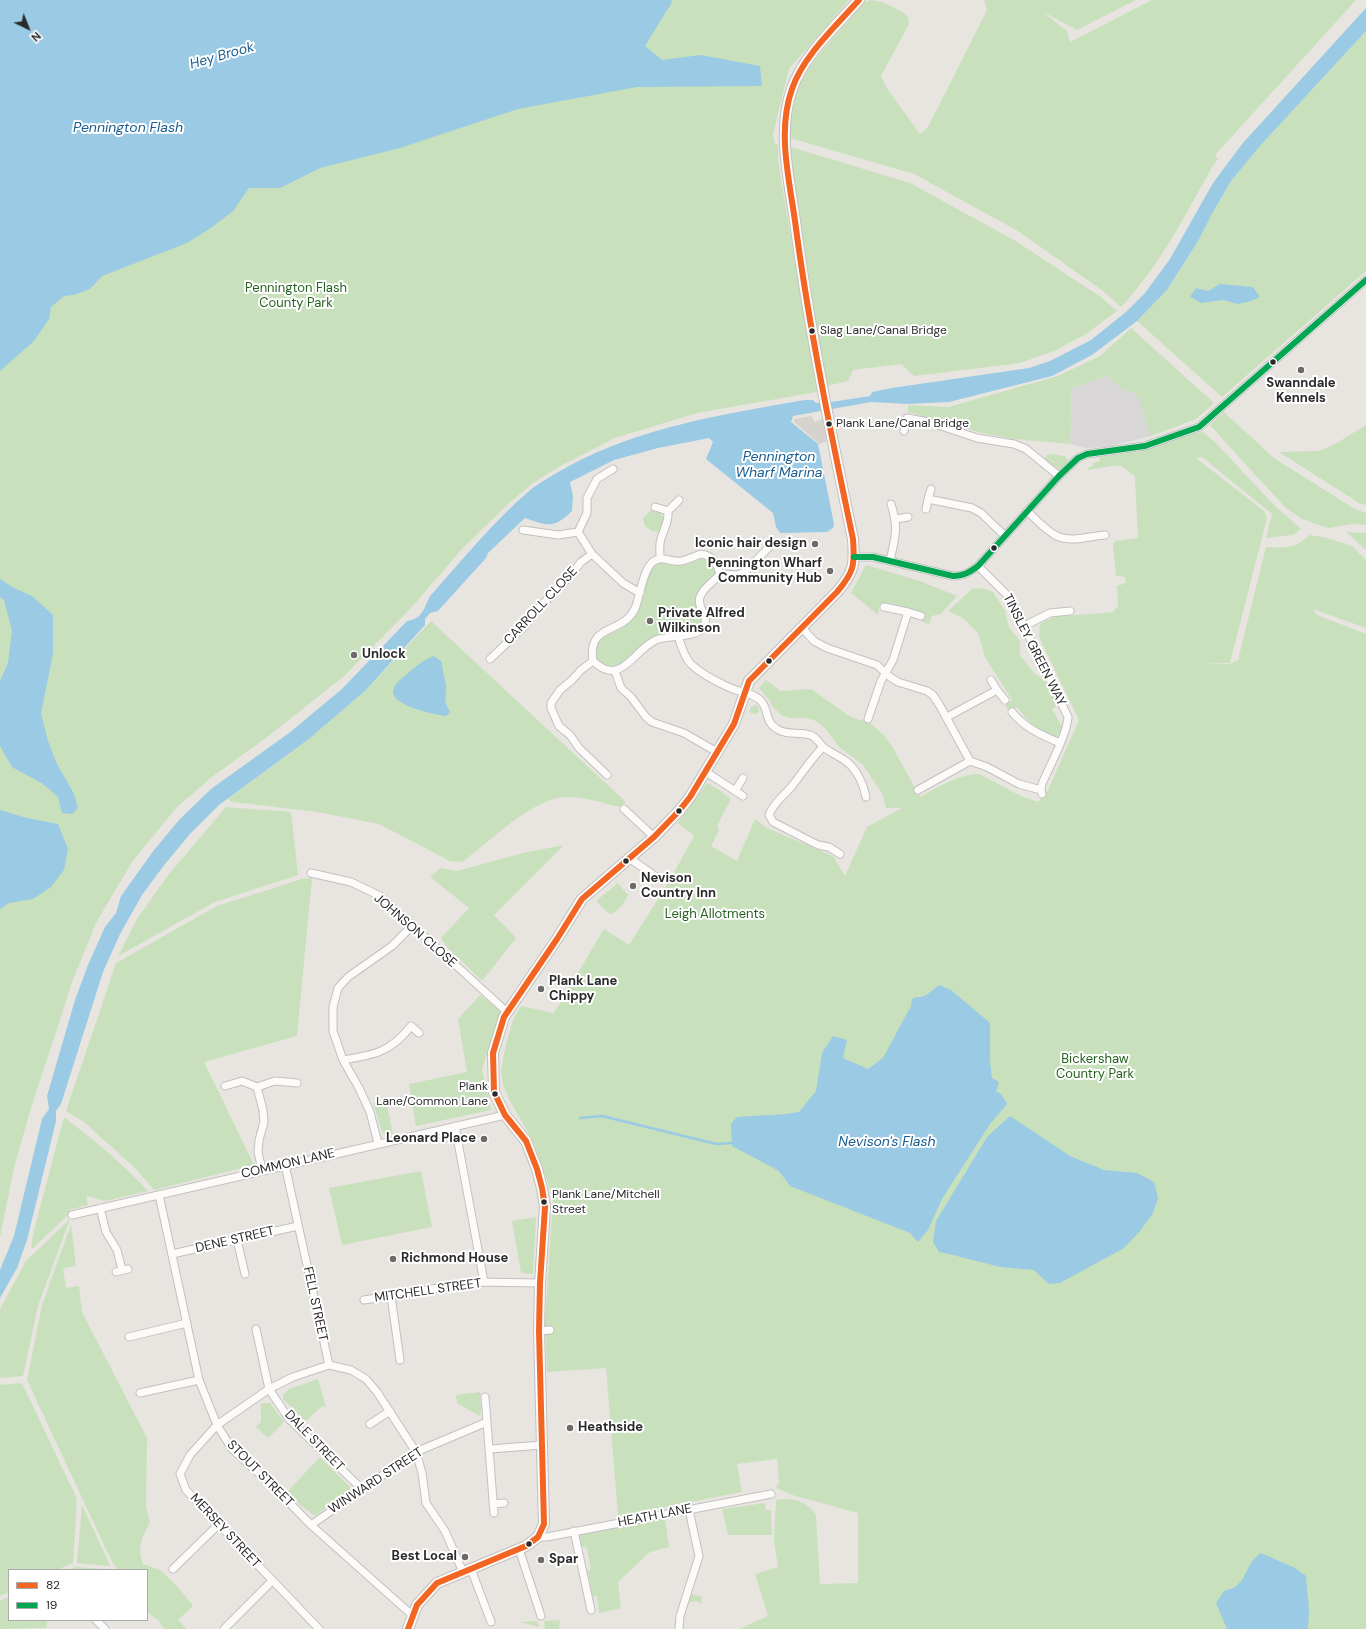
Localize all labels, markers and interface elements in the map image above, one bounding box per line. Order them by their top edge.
north arrow [8,8,48,48]
text: N [28,29,44,45]
water label: Hey Brook [188,39,256,73]
water label: Pennington Flash [73,120,183,136]
park label: Pennington Flash County Park [245,281,347,312]
place label: Slag Lane/Canal Bridge [820,324,947,338]
marker: Slag Lane/Canal Bridge [807,326,817,336]
unlabelled marker [1268,357,1278,367]
marker: Swanndale Kennels [1296,365,1306,375]
place label: Swanndale Kennels [1266,376,1336,407]
place label: Plank Lane/Canal Bridge [836,417,969,431]
marker: Plank Lane/Canal Bridge [824,419,834,429]
water label: Pennington Wharf Marina [735,449,823,482]
place label: Iconic hair design [695,536,807,552]
marker: Iconic hair design [810,539,820,549]
unlabelled marker [989,543,999,553]
place label: Pennington Wharf Community Hub [708,556,822,587]
street label: CARROLL CLOSE [501,564,581,648]
marker: Pennington Wharf Community Hub [825,566,835,576]
street label: TINSLEY GREEN WAY [999,591,1069,709]
place label: Private Alfred Wilkinson [658,606,745,637]
marker: Private Alfred Wilkinson [645,616,655,626]
place label: Unlock [362,647,406,663]
marker: Unlock [349,650,359,660]
unlabelled marker [764,656,774,666]
unlabelled marker [674,806,684,816]
unlabelled marker [621,856,631,866]
place label: Nevison Country Inn [641,871,716,902]
marker: Nevison Country Inn [628,881,638,891]
street label: JOHNSON CLOSE [370,891,460,971]
park label: Leigh Allotments [665,907,765,923]
place label: Plank Lane Chippy [549,974,617,1005]
marker: Plank Lane Chippy [536,984,546,994]
park label: Bickershaw Country Park [1056,1052,1134,1083]
place label: Plank Lane/Common Lane [376,1080,488,1108]
marker: Plank Lane/Common Lane [490,1089,500,1099]
place label: Leonard Place [386,1131,476,1147]
marker: Leonard Place [479,1134,489,1144]
water label: Nevison's Flash [838,1134,936,1150]
street label: COMMON LANE [240,1146,336,1182]
place label: Plank Lane/Mitchell Street [552,1188,660,1216]
marker: Plank Lane/Mitchell Street [539,1197,549,1207]
street label: DENE STREET [194,1223,276,1257]
place label: Richmond House [401,1251,508,1267]
marker: Richmond House [388,1254,398,1264]
street label: FELL STREET [299,1265,331,1343]
street label: MITCHELL STREET [374,1276,482,1306]
street label: DALE STREET [281,1407,347,1475]
place label: Heathside [578,1420,643,1436]
marker: Heathside [565,1423,575,1433]
street label: STOUT STREET [223,1437,297,1511]
street label: WINWARD STREET [326,1445,426,1517]
street label: MERSEY STREET [186,1491,264,1571]
street label: HEATH LANE [617,1501,693,1531]
unlabelled marker [524,1539,534,1549]
place label: Best Local [392,1549,457,1565]
marker: Best Local [460,1552,470,1562]
place label: Spar [549,1552,578,1568]
marker: Spar [536,1555,546,1565]
legend [8,1569,148,1621]
text: 82 [46,1577,60,1593]
text: 19 [46,1597,57,1613]

